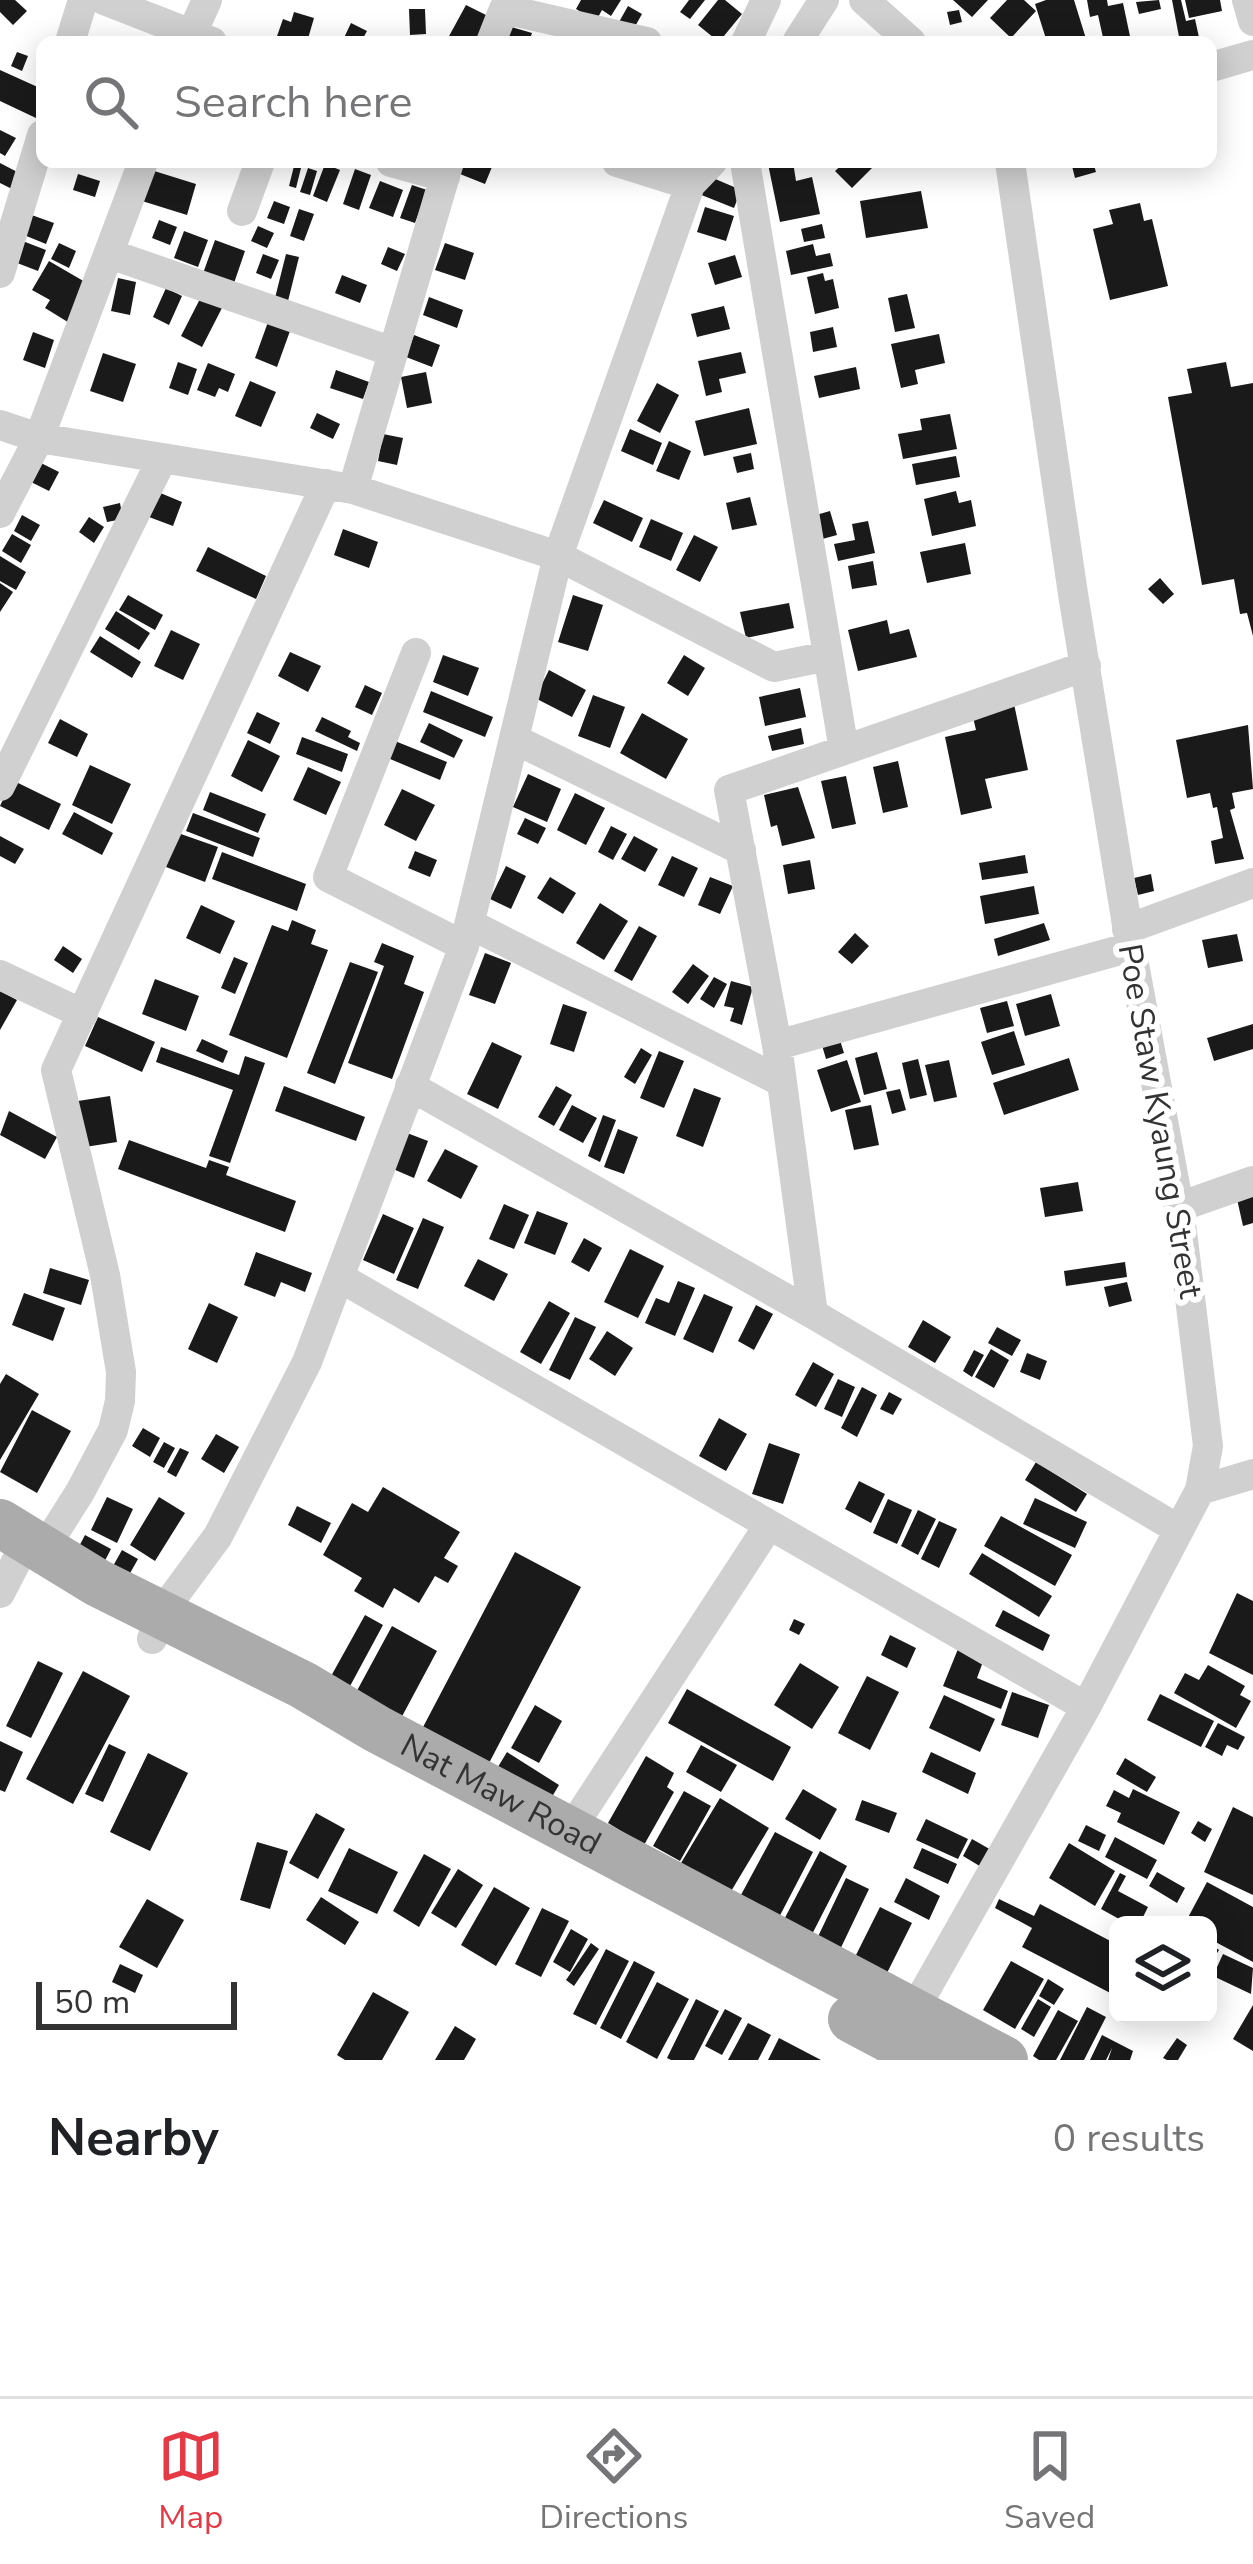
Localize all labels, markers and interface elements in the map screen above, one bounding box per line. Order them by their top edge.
search box [36,36,1217,168]
icon: search [78,69,144,135]
text: Search here [174,72,413,133]
street label: Poe Staw Kyaung Street [1107,940,1213,1302]
street label: Nat Maw Road [393,1723,609,1866]
map controls [1109,1916,1217,2024]
button: layers [1109,1916,1217,2024]
scale bar [36,1976,237,2029]
text: 50 m [54,1980,130,2025]
text: Nearby [48,2103,219,2173]
text: 0 results [1053,2112,1205,2165]
tab: Map [158,2423,224,2540]
tab: Directions [540,2423,688,2540]
tab: Saved [1004,2423,1095,2540]

